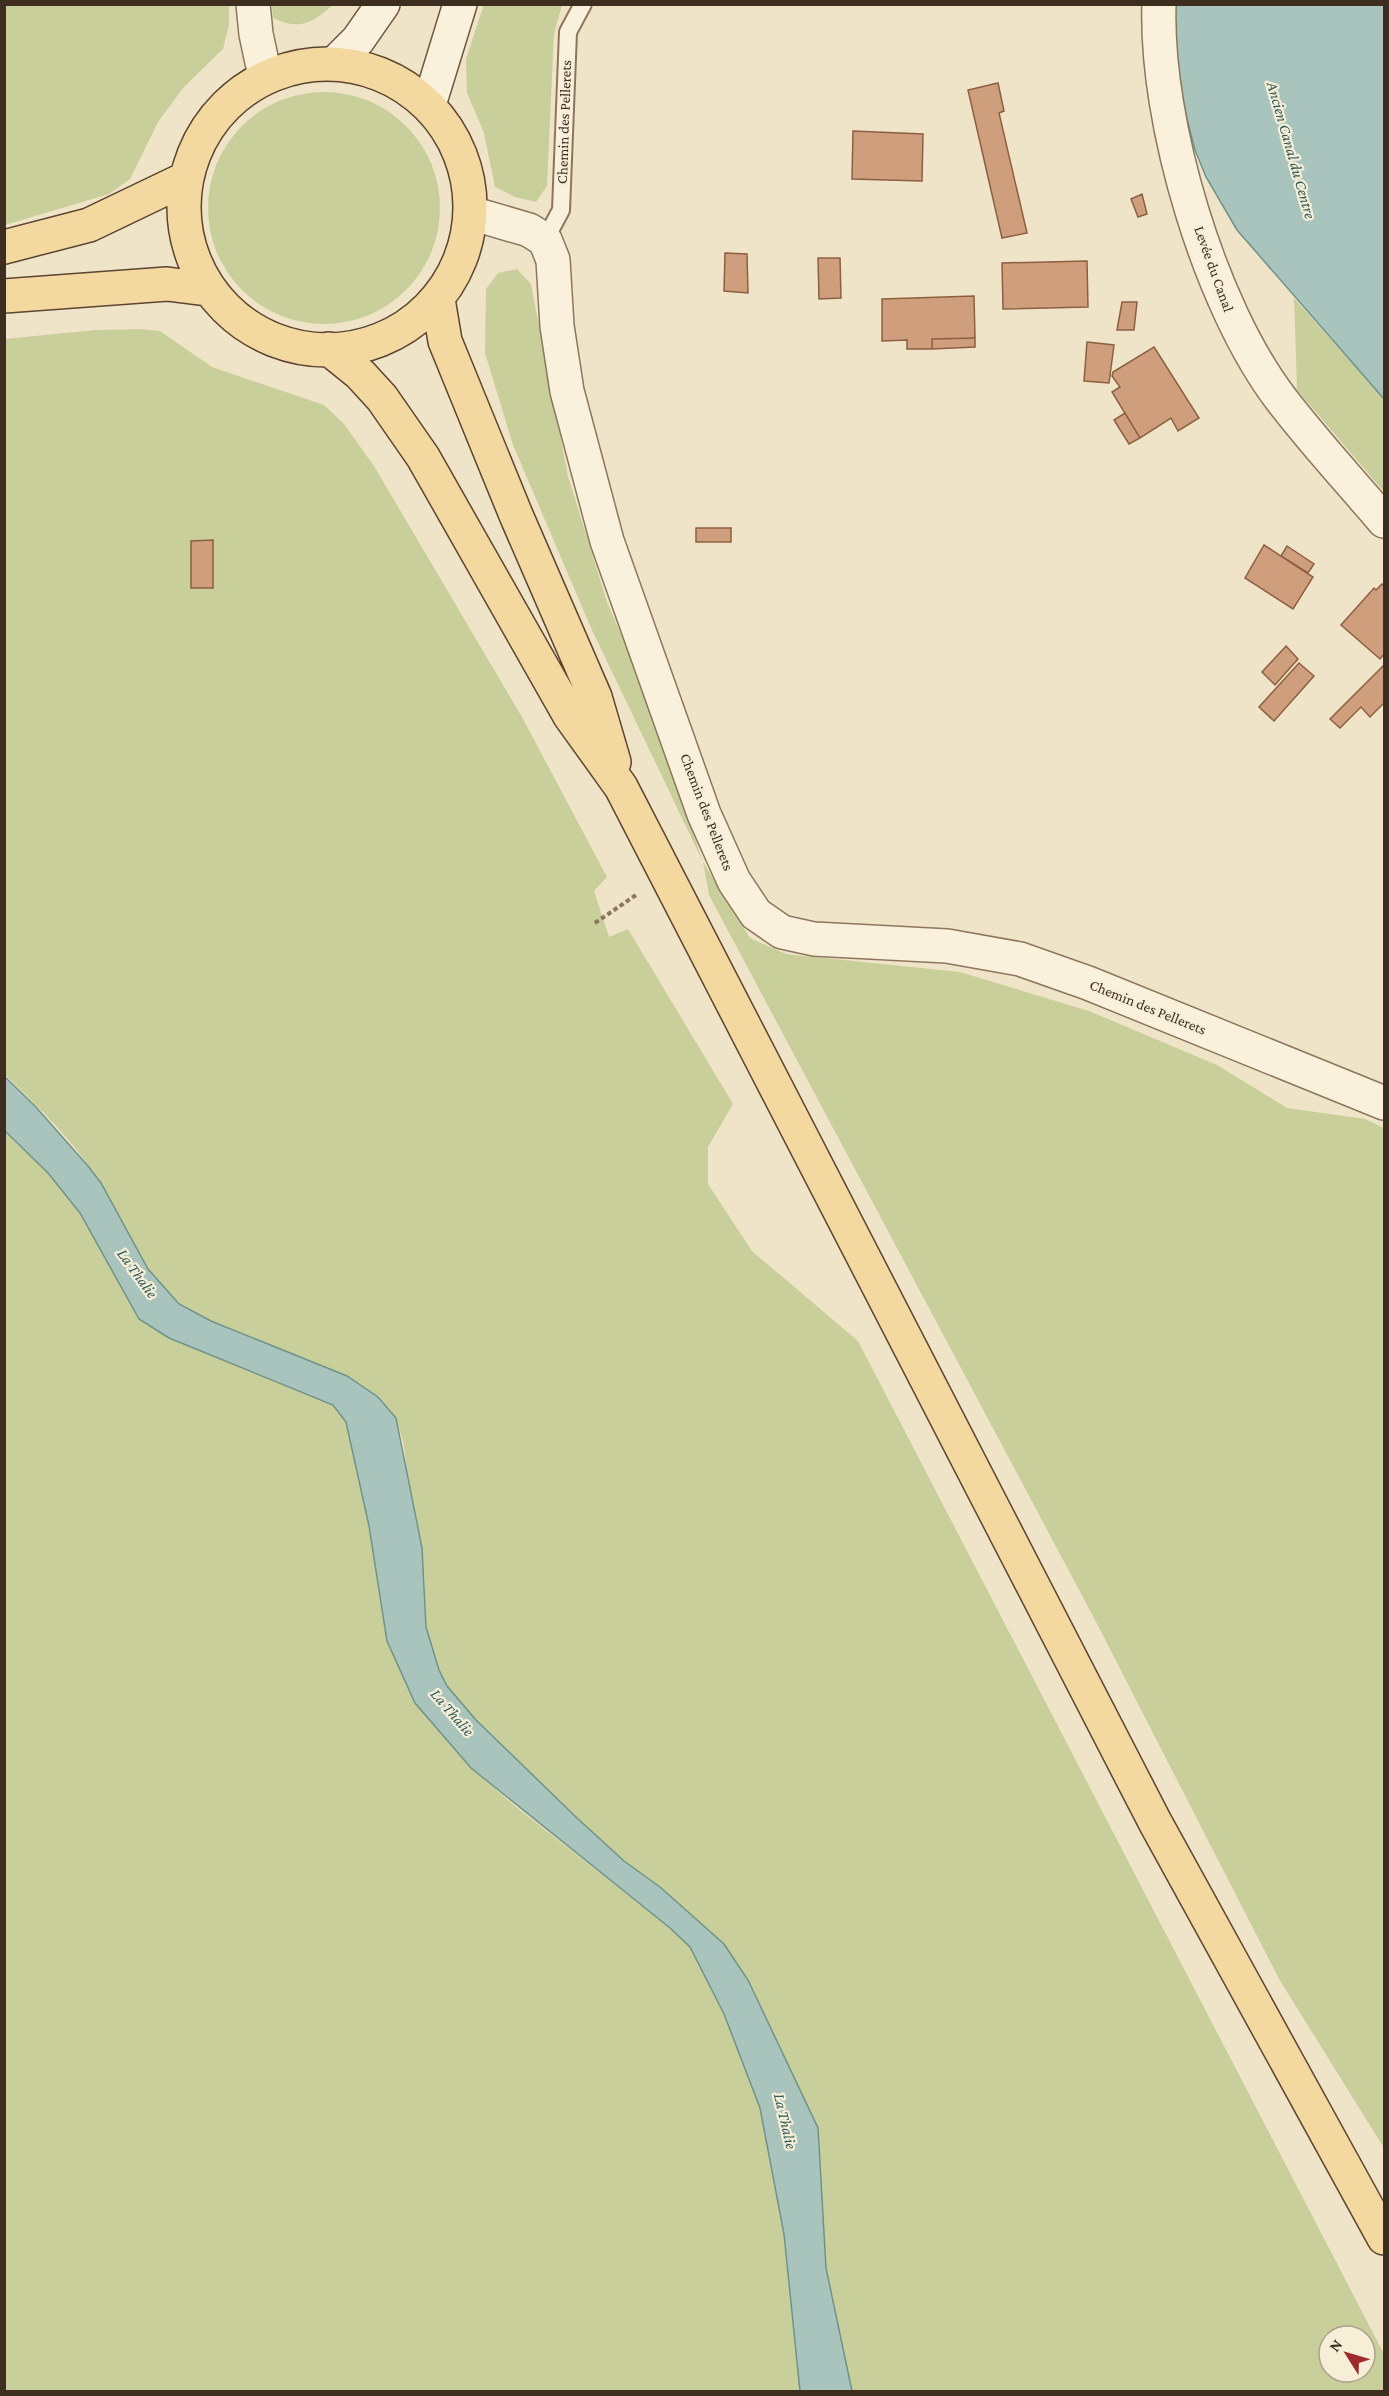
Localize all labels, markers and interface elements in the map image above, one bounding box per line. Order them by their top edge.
street label: Chemin des Pellerets [554,60,574,184]
water label: Ancien Canal du Centre [1264,79,1319,221]
street label: Levée du Canal [1191,224,1237,314]
street label: Chemin des Pellerets [677,751,737,873]
street label: Chemin des Pellerets [1087,976,1209,1038]
water label: La Thalie [114,1245,161,1301]
water label: La Thalie [428,1685,478,1739]
water label: La Thalie [771,2092,800,2151]
north arrow [1317,2324,1377,2384]
text: N [1325,2336,1346,2355]

